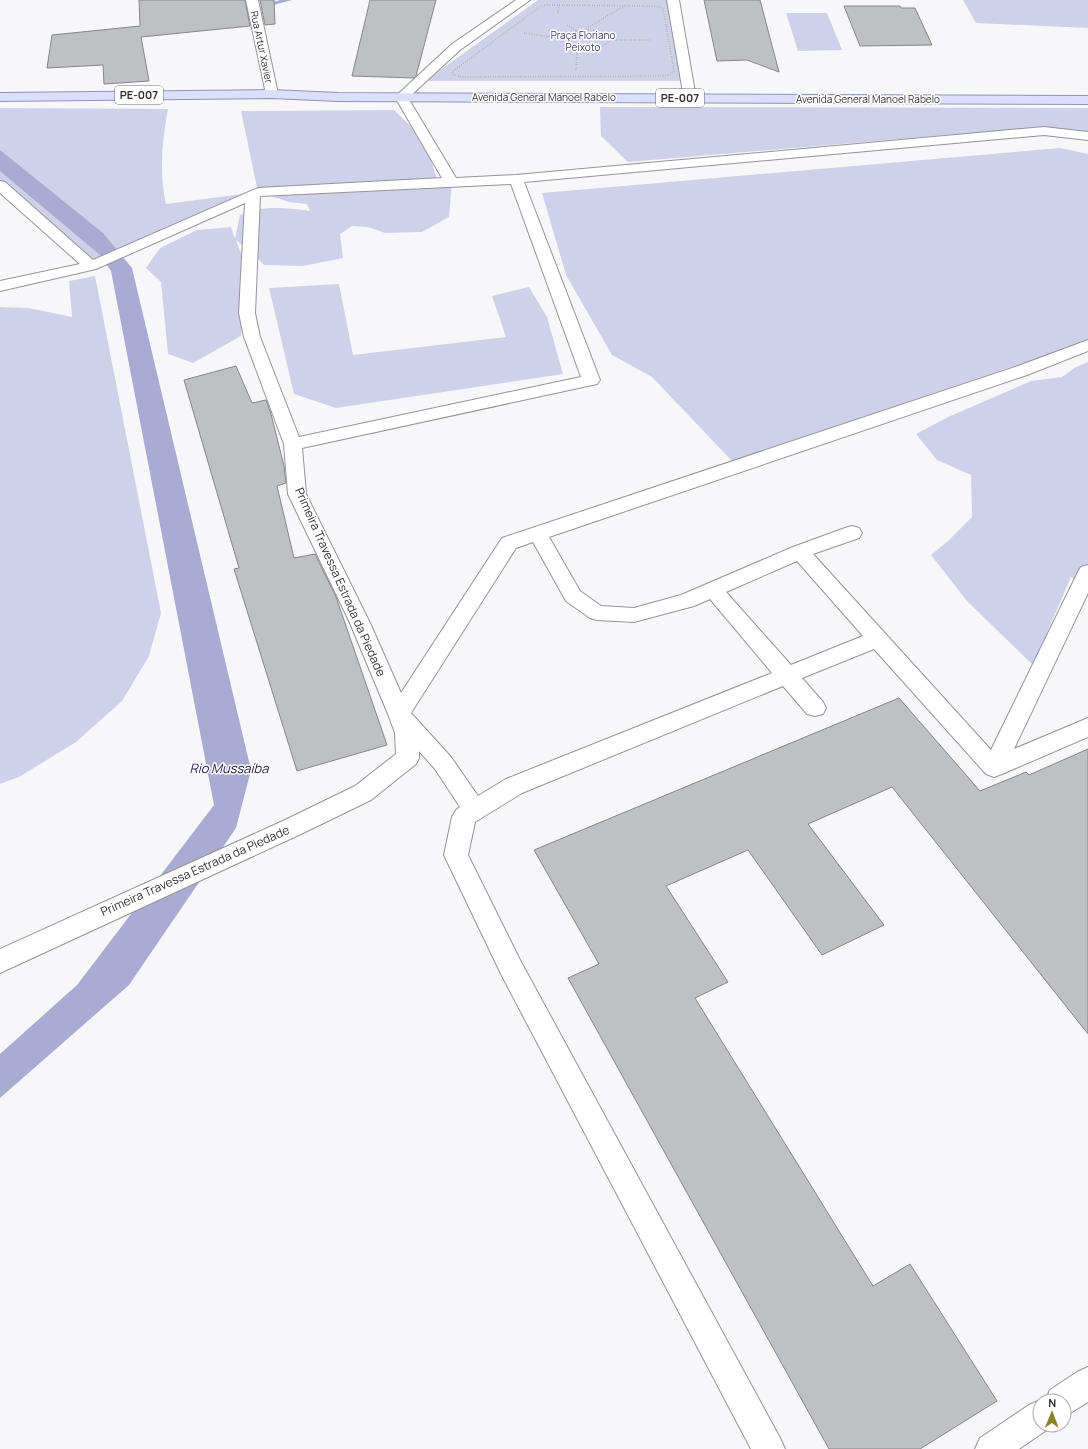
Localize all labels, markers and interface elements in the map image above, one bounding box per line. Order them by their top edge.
street label: Rua Artur Xavier [248,10,277,85]
park label: Praça Floriano Peixoto [551,28,615,54]
road number: PE-007 [115,86,163,104]
road number: PE-007 [656,89,704,107]
street label: Avenida General Manoel Rabelo [472,90,616,104]
street label: Avenida General Manoel Rabelo [796,92,940,106]
street label: Primeira Travessa Estrada da Piedade [291,485,390,679]
water label: Rio Mussaíba [190,759,269,777]
street label: Primeira Travessa Estrada da Piedade [98,821,292,920]
north arrow [1032,1393,1072,1433]
text: N [1048,1395,1056,1410]

